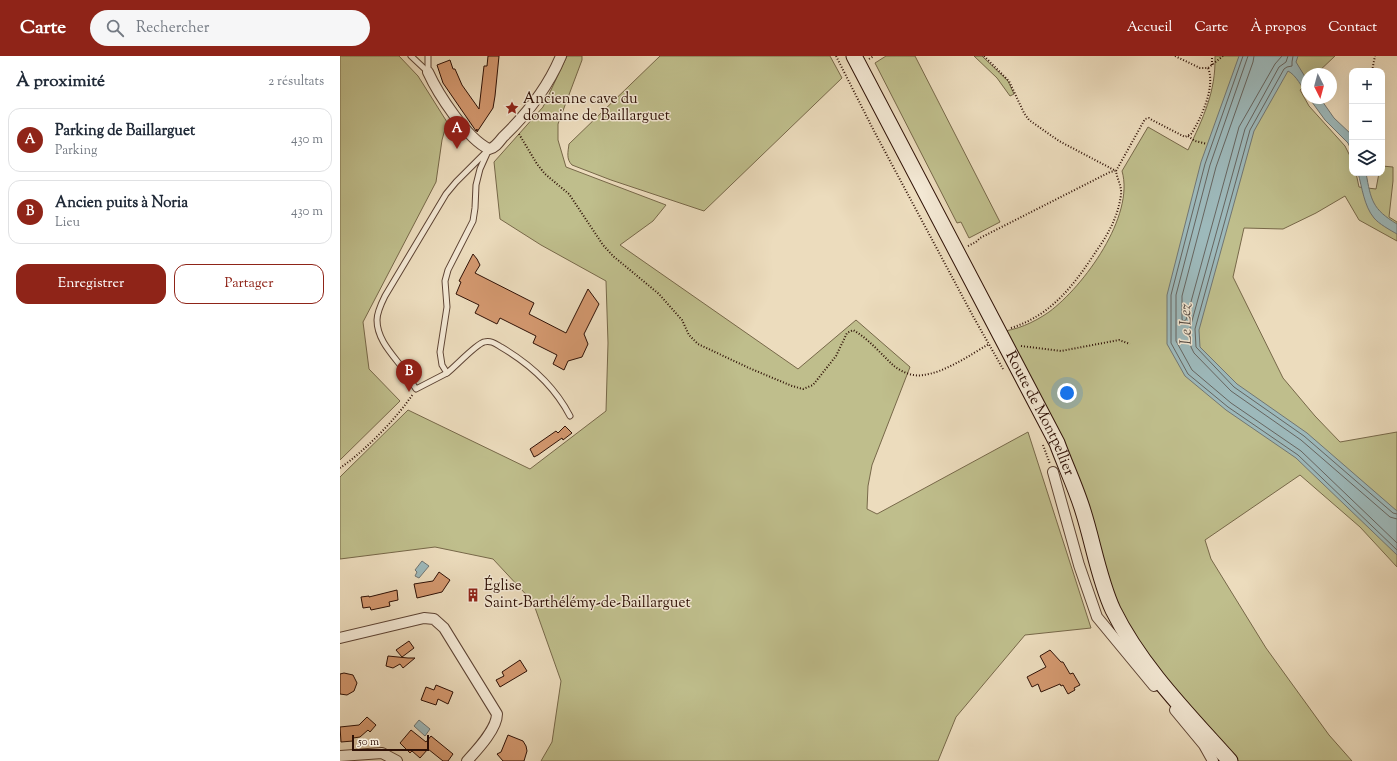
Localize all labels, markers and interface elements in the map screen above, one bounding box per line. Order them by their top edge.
search box [90,10,370,46]
text: Carte [20,15,66,42]
icon: search [104,17,126,39]
text: Rechercher [136,18,209,39]
text: Accueil [1127,18,1172,38]
text: Carte [1194,18,1228,38]
text: À propos [1250,18,1306,38]
text: Contact [1328,18,1377,38]
north arrow [1301,68,1337,104]
map controls [1349,68,1385,176]
button: + [1349,68,1385,104]
text: À proximité [16,70,105,94]
text: 2 résultats [268,73,324,91]
place label: Ancienne cave du domaine de Baillarguet [523,89,670,127]
place icon: Ancienne cave du domaine de Baillarguet [504,100,520,116]
button: − [1349,104,1385,140]
pin: A [444,116,470,149]
text: Parking de Baillarguet [55,121,195,142]
text: A [25,131,35,149]
text: 430 m [291,131,323,149]
button: layers [1349,140,1385,176]
text: Parking [55,142,97,160]
text: Ancien puits à Noria [55,193,188,214]
text: B [26,203,34,221]
text: 430 m [291,203,323,221]
text: Lieu [55,214,80,232]
button: Enregistrer [16,264,166,304]
button: Partager [174,264,324,304]
water label: Le Lez [1175,303,1199,345]
street label: Route de Montpellier [1000,347,1080,479]
pin: B [396,359,422,392]
your location [1057,383,1077,403]
place label: Église Saint-Barthélémy-de-Baillarguet [484,575,691,614]
building icon: Église Saint-Barthélémy-de-Baillarguet [465,587,481,603]
scale bar [352,733,429,752]
text: 50 m [358,734,379,750]

